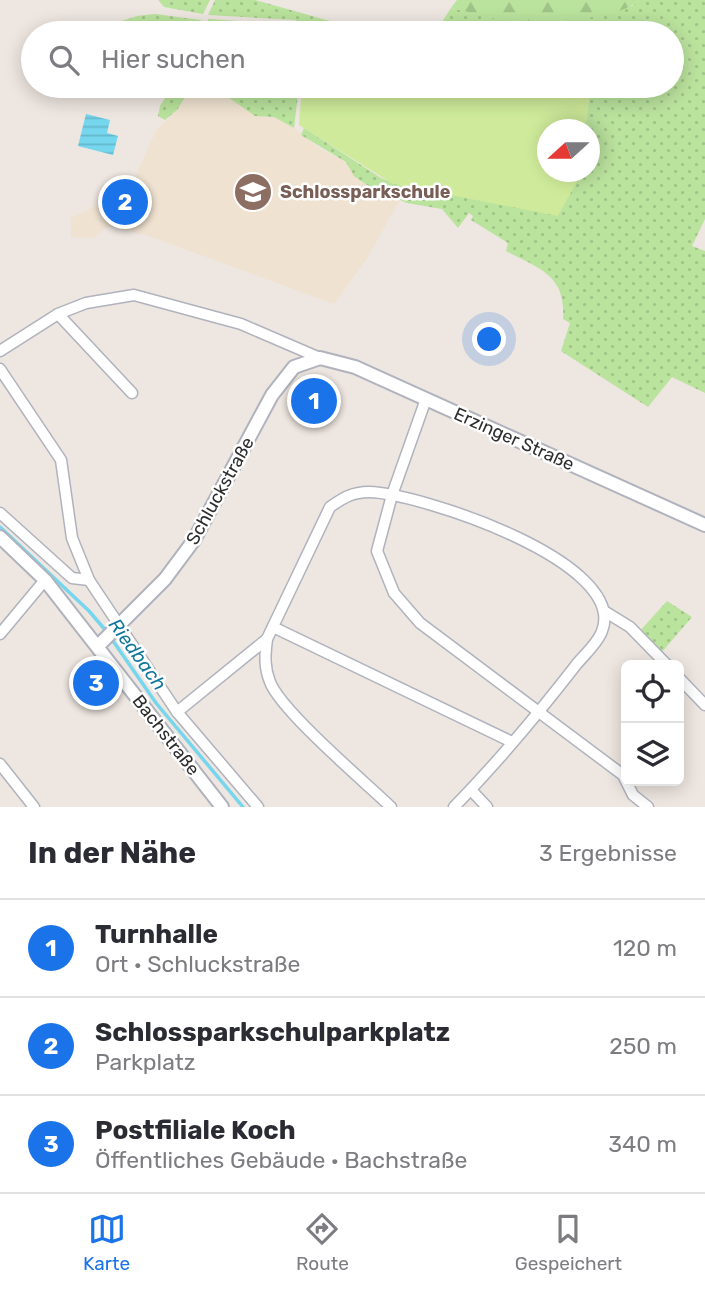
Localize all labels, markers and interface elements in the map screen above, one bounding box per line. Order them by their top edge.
search box [21,21,684,98]
icon: search [45,41,83,79]
text: Hier suchen [101,44,246,75]
north arrow [537,119,600,182]
school or university icon: Schlossparkschule [232,171,274,213]
pin: 2 [102,176,148,228]
place label: Schlossparkschule [280,181,451,203]
your location [472,322,506,356]
pin: 1 [291,375,337,427]
street label: Erzinger Straße [450,403,578,475]
street label: Schluckstraße [181,433,259,549]
water label: Riedbach [104,614,171,695]
pin: 3 [73,657,119,709]
map controls [621,660,684,786]
button: locate [621,660,684,723]
street label: Bachstraße [128,690,204,780]
button: layers [621,723,684,786]
text: In der Nähe [28,835,196,871]
text: 3 Ergebnisse [539,839,677,867]
text: Turnhalle [95,919,218,950]
text: 1 [45,934,57,962]
text: 120 m [613,934,677,962]
text: Ort · Schluckstraße [95,950,300,978]
text: Schlossparkschulparkplatz [95,1017,450,1048]
text: 2 [44,1032,58,1060]
text: 250 m [609,1032,677,1060]
text: Parkplatz [95,1048,195,1076]
text: Postfiliale Koch [95,1115,296,1146]
text: 3 [43,1130,59,1158]
text: 340 m [608,1130,677,1158]
text: Öffentliches Gebäude · Bachstraße [95,1146,467,1174]
tab: Karte [83,1210,130,1275]
tab: Route [296,1210,349,1275]
tab: Gespeichert [515,1210,622,1275]

